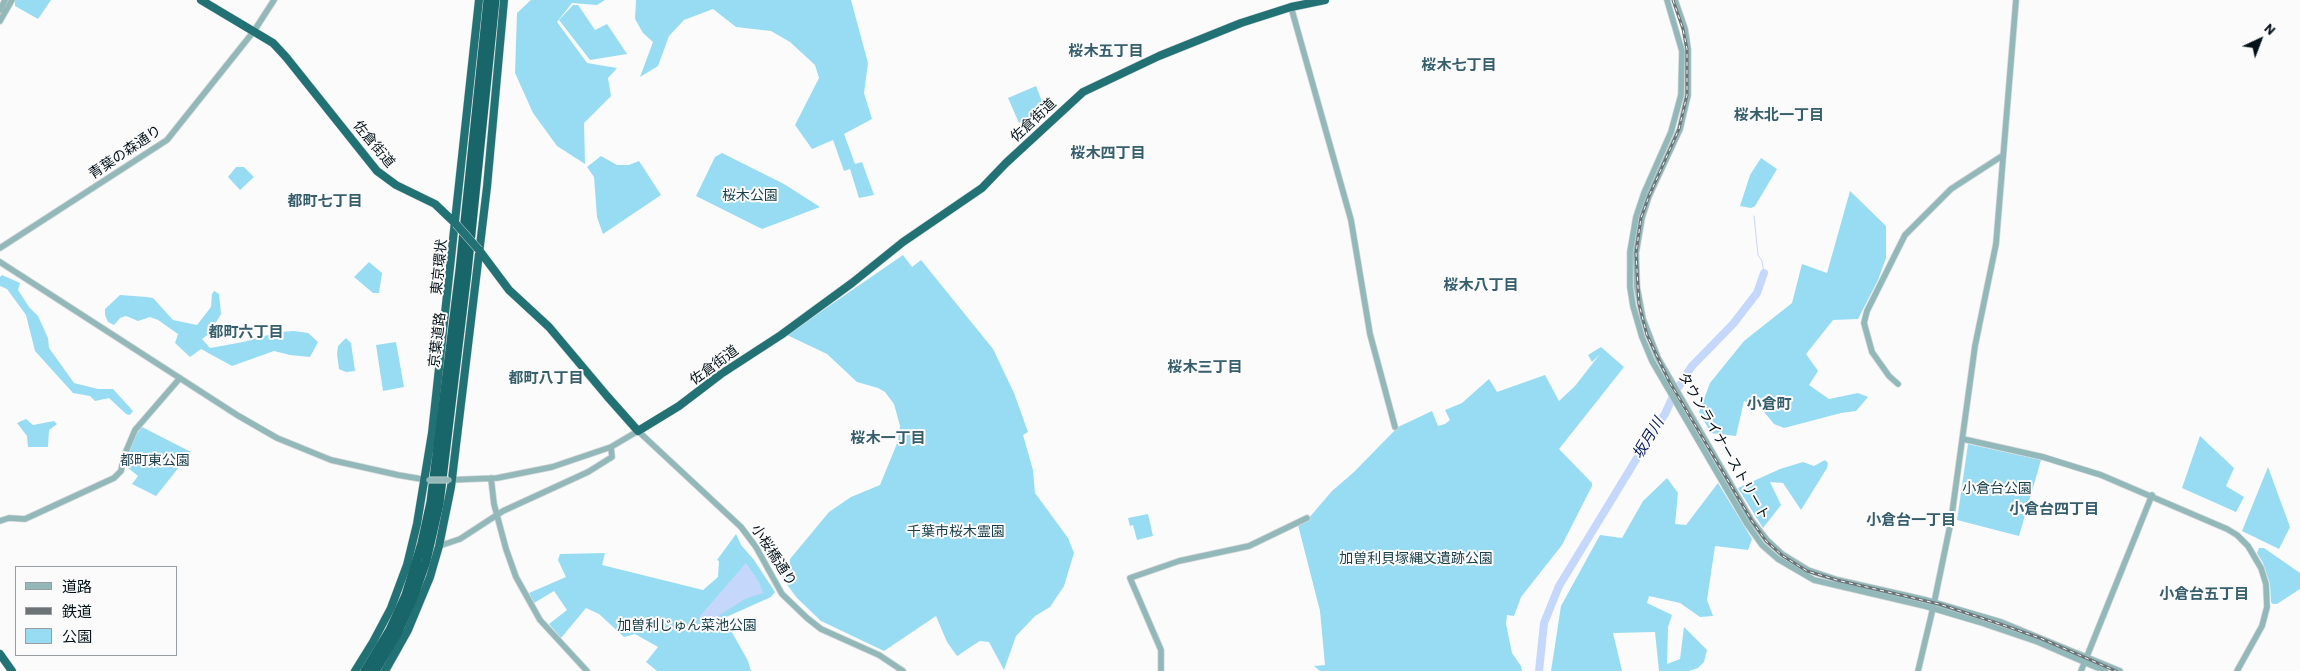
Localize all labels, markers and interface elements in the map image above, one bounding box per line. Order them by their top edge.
north arrow [2235,15,2285,65]
text: N [2261,19,2280,38]
district label: 桜木五丁目 [1069,42,1143,60]
district label: 桜木七丁目 [1422,56,1496,74]
street label: 佐倉街道 [1007,95,1059,145]
district label: 桜木北一丁目 [1734,106,1824,124]
street label: 佐倉街道 [350,117,398,171]
street label: 青葉の森通り [85,122,165,182]
district label: 桜木四丁目 [1071,144,1145,162]
park label: 桜木公園 [722,187,778,203]
district label: 都町七丁目 [288,192,362,210]
street label: 東京環状 [428,238,450,296]
district label: 桜木八丁目 [1444,276,1518,294]
street label: 京葉道路 [425,311,449,369]
district label: 都町六丁目 [209,323,283,341]
street label: 佐倉街道 [686,342,742,388]
district label: 桜木三丁目 [1168,358,1242,376]
district label: 都町八丁目 [509,369,583,387]
street label: タウンライナーストリート [1675,369,1773,523]
district label: 小倉町 [1747,395,1791,413]
water label: 坂月川 [1629,414,1667,462]
district label: 桜木一丁目 [851,429,925,447]
park label: 都町東公園 [120,452,190,468]
park label: 小倉台公園 [1962,480,2032,496]
district label: 小倉台四丁目 [2009,500,2099,518]
district label: 小倉台一丁目 [1866,511,1956,529]
street label: 小桜橋通り [748,521,800,589]
park label: 千葉市桜木霊園 [907,523,1005,539]
park label: 加曽利貝塚縄文遺跡公園 [1339,550,1493,566]
legend [15,566,178,656]
text: 道路 [62,577,92,595]
district label: 小倉台五丁目 [2159,585,2249,603]
text: 鉄道 [62,602,92,620]
park label: 加曽利じゅん菜池公園 [617,617,757,633]
text: 公園 [62,627,92,645]

